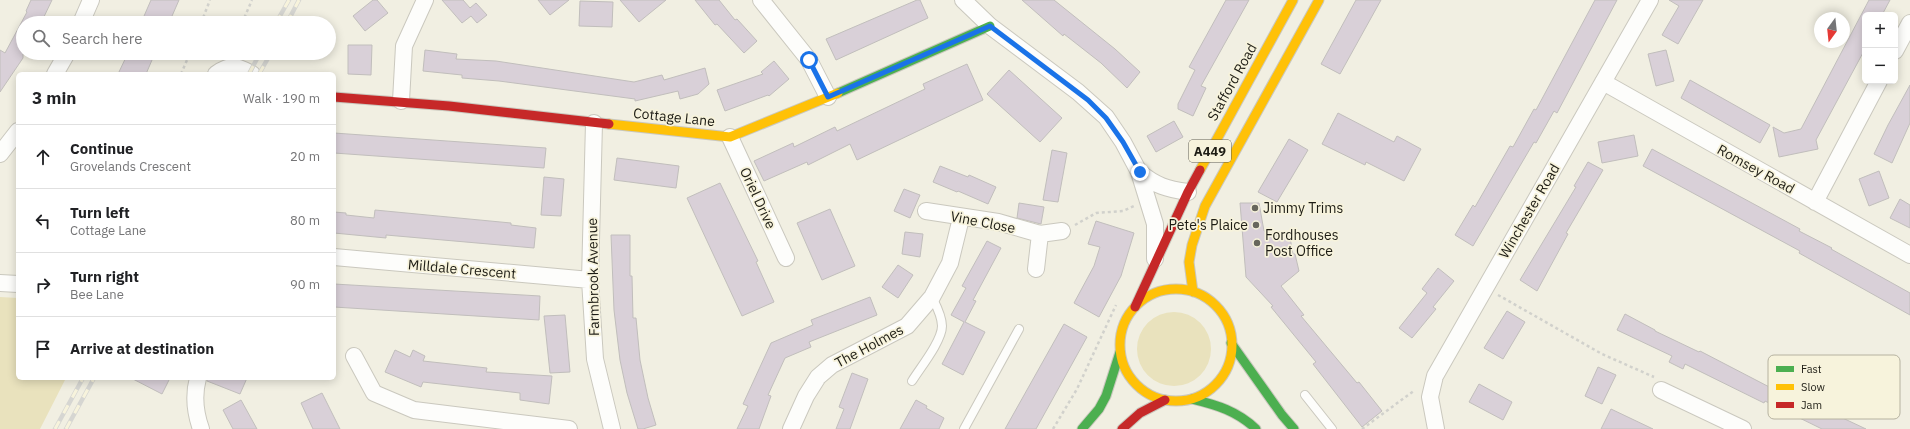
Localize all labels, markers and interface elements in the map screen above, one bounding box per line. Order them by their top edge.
north arrow [1814,12,1850,48]
map controls [1862,12,1898,84]
button: + [1862,12,1898,48]
search box [16,16,336,60]
icon: search [30,27,52,49]
text: Search here [62,29,142,48]
street label: Stafford Road [1203,40,1261,124]
button: − [1862,48,1898,84]
route start [800,51,818,69]
text: 3 min [32,87,76,109]
text: Walk · 190 m [243,90,320,107]
street label: Cottage Lane [632,104,716,130]
text: Continue [70,139,134,158]
road number: A449 [1189,140,1231,162]
street label: Romsey Road [1714,140,1798,198]
icon: ahead [32,146,54,168]
text: 20 m [290,148,320,165]
text: Grovelands Crescent [70,158,191,175]
street label: Winchester Road [1495,160,1563,262]
route end [1131,163,1149,181]
street label: Oriel Drive [736,164,780,232]
place label: Jimmy Trims [1263,199,1343,217]
text: Turn left [70,203,130,222]
marker: Jimmy Trims [1250,203,1260,213]
street label: Vine Close [949,207,1017,237]
icon: left [32,210,54,232]
text: 80 m [290,212,320,229]
place label: Pete's Plaice [1168,216,1248,234]
street label: Farmbrook Avenue [583,217,603,336]
marker: Pete's Plaice [1251,220,1261,230]
text: Cottage Lane [70,222,146,239]
place label: Fordhouses Post Office [1265,226,1339,260]
marker: Fordhouses Post Office [1252,238,1262,248]
street label: Milldale Crescent [407,255,517,283]
text: Turn right [70,267,139,286]
icon: right [32,274,54,296]
text: 90 m [290,276,320,293]
text: Bee Lane [70,286,124,303]
street label: The Holmes [832,320,907,372]
icon: arrive [32,338,54,360]
text: Arrive at destination [70,339,214,358]
legend [1768,355,1900,419]
text: Fast [1801,362,1822,376]
text: Slow [1801,380,1825,394]
text: Jam [1801,398,1822,412]

